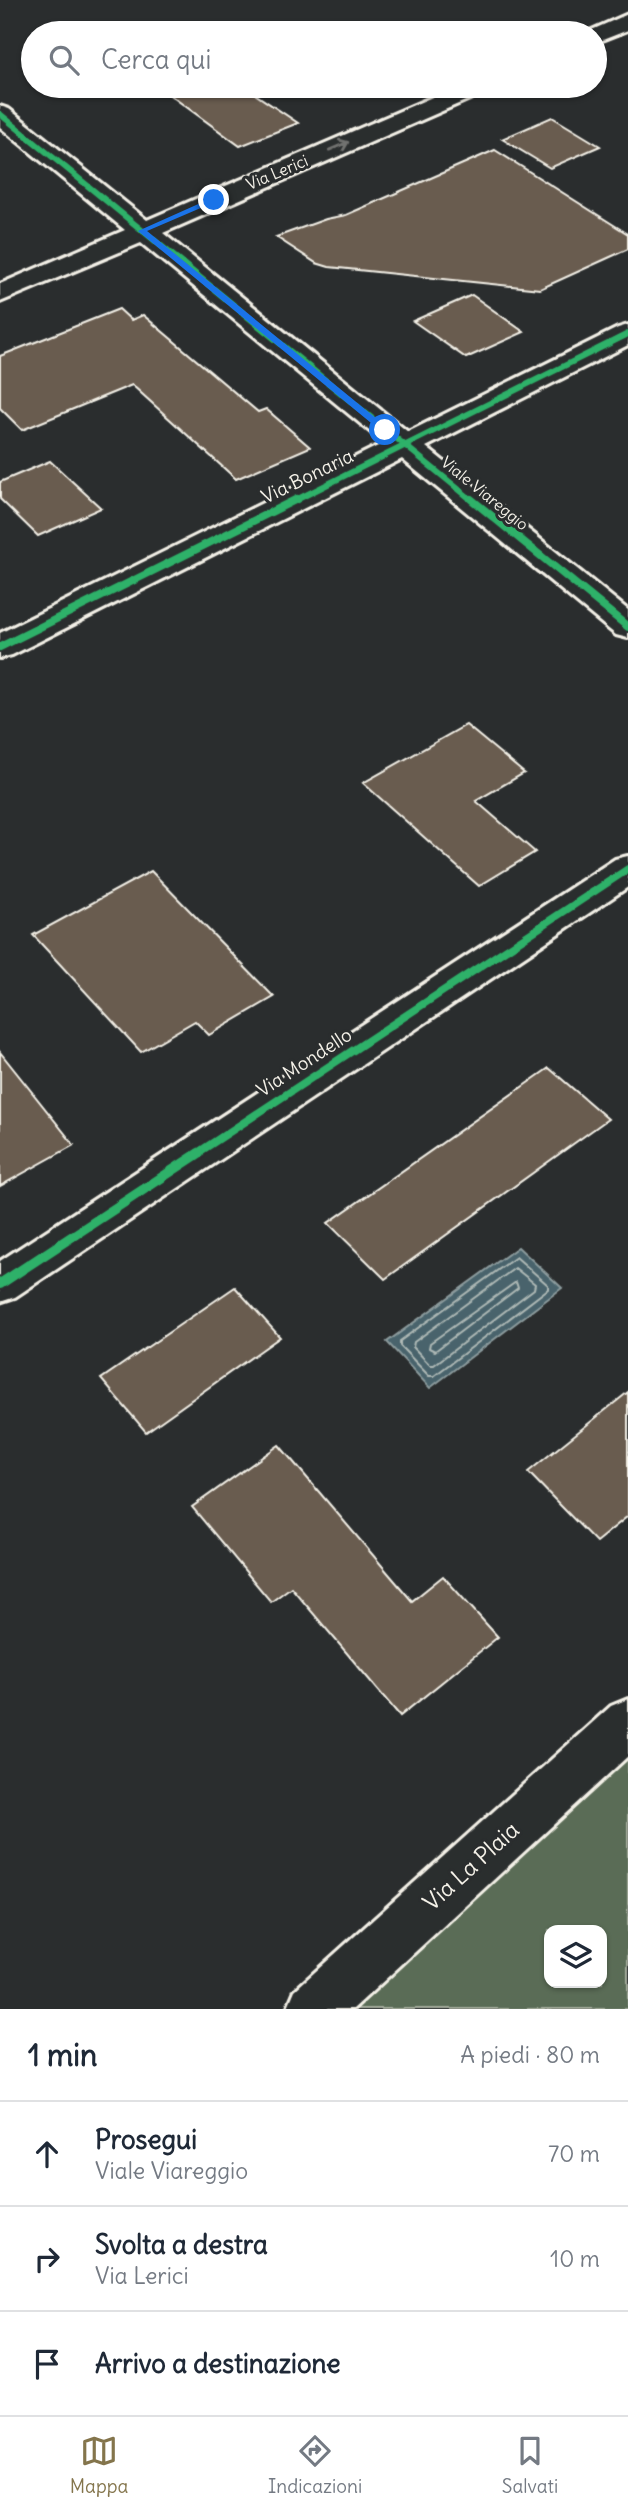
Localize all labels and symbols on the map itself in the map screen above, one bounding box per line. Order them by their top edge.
one-way arrow [328,138,350,151]
street label: Via Lerici [243,150,311,194]
route end [198,184,229,215]
route start [369,414,400,445]
street label: Via Bonaria [257,443,357,509]
street label: Viale Viareggio [437,452,533,534]
street label: Via Mondello [252,1022,356,1102]
street label: Via La Plaia [417,1815,525,1916]

